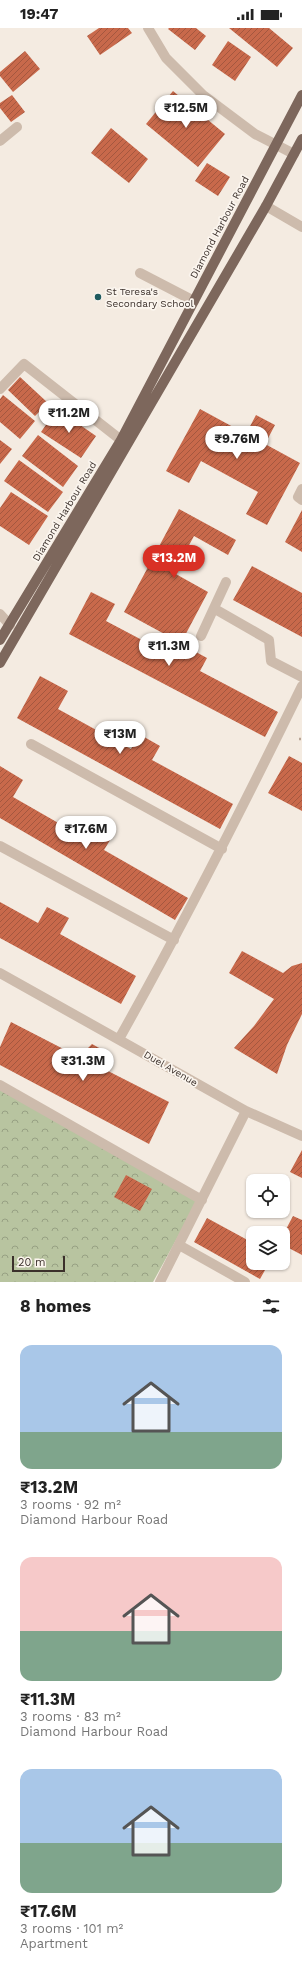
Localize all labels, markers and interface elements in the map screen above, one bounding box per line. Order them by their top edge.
text: 19:47 [20,5,58,23]
pin: ₹12.5M [153,95,219,129]
text: ₹12.5M [164,100,208,115]
street label: Diamond Harbour Road [188,174,251,280]
place label: St Teresa's Secondary School [106,286,194,309]
marker: St Teresa's Secondary School [93,292,103,302]
pin: ₹11.2M [36,400,102,434]
text: ₹11.2M [48,405,90,420]
pin: ₹9.76M [204,426,270,460]
text: ₹9.76M [214,431,260,446]
street label: Diamond Harbour Road [30,460,99,563]
pin: ₹13.2M [141,545,207,579]
text: ₹13.2M [152,550,196,565]
pin: ₹11.3M [136,633,202,667]
text: ₹11.3M [148,638,190,653]
pin: ₹13M [96,721,144,755]
text: ₹13M [104,726,136,741]
pin: ₹17.6M [53,816,119,850]
text: ₹17.6M [64,821,108,836]
pin: ₹31.3M [50,1048,116,1082]
street label: Duel Avenue [142,1049,200,1088]
text: ₹31.3M [61,1053,105,1068]
map controls [246,1174,290,1270]
button: locate [246,1174,290,1218]
button: layers [246,1226,290,1270]
scale bar [12,1254,65,1273]
text: 20 m [18,1256,46,1269]
icon: filters [260,1295,282,1317]
text: 8 homes [20,1296,91,1316]
icon: home [115,1371,187,1443]
text: ₹13.2M [20,1477,78,1497]
text: 3 rooms · 92 m² [20,1497,121,1512]
text: Diamond Harbour Road [20,1512,168,1527]
icon: home [115,1583,187,1655]
text: ₹11.3M [20,1689,75,1709]
text: 3 rooms · 83 m² [20,1709,121,1724]
text: Diamond Harbour Road [20,1724,168,1739]
icon: home [115,1795,187,1867]
text: ₹17.6M [20,1901,77,1921]
text: 3 rooms · 101 m² [20,1921,123,1936]
text: Apartment [20,1936,88,1951]

